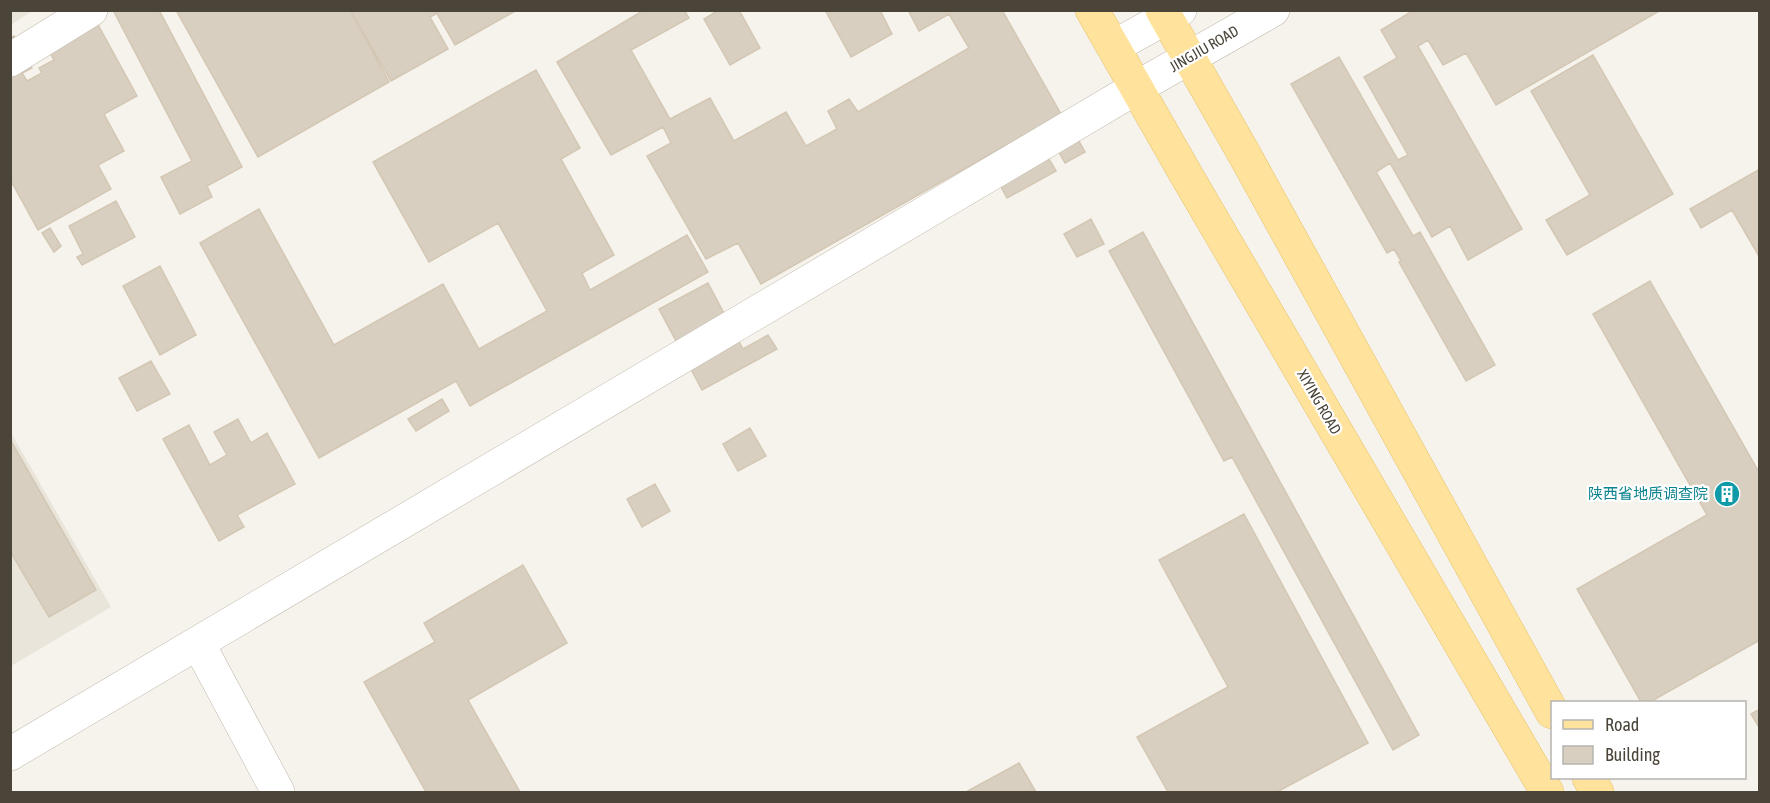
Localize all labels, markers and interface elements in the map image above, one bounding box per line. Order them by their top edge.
street label: JINGJIU ROAD [1166,22,1241,75]
street label: XIYING ROAD [1294,366,1345,437]
building icon: 陕西省地质调查院 [1712,479,1742,509]
place label: 陕西省地质调查院 [1588,485,1708,502]
legend [1551,701,1746,779]
text: Road [1605,714,1639,735]
text: Building [1605,744,1660,765]

